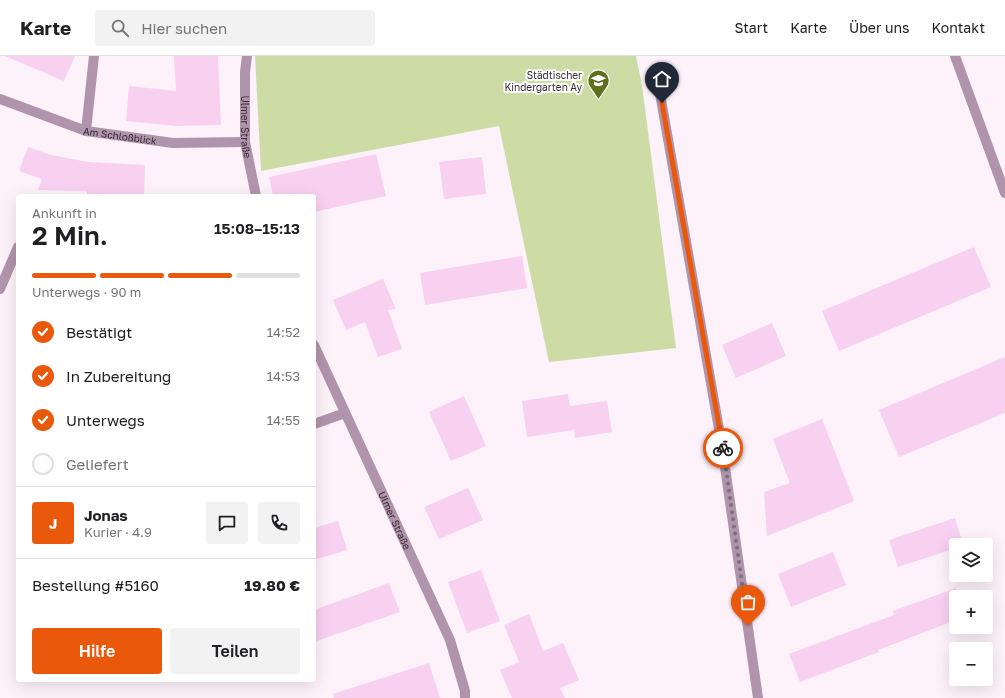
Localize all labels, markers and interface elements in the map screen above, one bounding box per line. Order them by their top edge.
search box [95,10,375,46]
text: Karte [20,16,71,39]
icon: search [109,17,131,39]
text: Hier suchen [141,19,227,37]
text: Start [735,19,768,36]
text: Karte [790,19,827,36]
text: Über uns [849,19,909,36]
text: Kontakt [931,19,985,36]
pin [645,62,679,103]
school or university icon: Städtischer Kindergarten Ay [585,68,611,101]
icon: home [651,68,673,90]
place label: Städtischer Kindergarten Ay [504,69,582,93]
street label: Ulmer Straße [239,95,254,159]
street label: Am Schloßblick [82,125,158,147]
text: Ankunft in [32,205,97,221]
text: 15:08–15:13 [214,219,300,237]
text: 2 Min. [32,220,108,251]
text: Unterwegs · 90 m [32,284,141,300]
icon: check [32,321,54,343]
text: Bestätigt [66,323,132,341]
text: 14:52 [267,324,300,340]
icon: check [32,365,54,387]
text: In Zubereitung [66,367,171,385]
text: 14:53 [267,368,300,384]
icon: check [32,409,54,431]
text: Unterwegs [66,411,145,429]
text: 14:55 [267,412,300,428]
courier [703,428,743,468]
icon: bike [712,437,734,459]
text: Geliefert [66,455,129,473]
street label: Ulmer Straße [376,489,413,552]
button: chat [206,502,248,544]
button: phone [258,502,300,544]
text: Jonas [84,506,128,524]
text: J [49,514,57,532]
text: Kurier · 4.9 [84,524,152,540]
map controls [949,538,993,686]
button: layers [949,538,993,582]
text: Bestellung #5160 [32,576,159,594]
text: 19.80 € [244,576,300,594]
pin [731,585,765,626]
button: + [949,590,993,634]
icon: bag [737,591,759,613]
button: Hilfe [32,628,162,674]
button: Teilen [170,628,300,674]
button: − [949,642,993,686]

